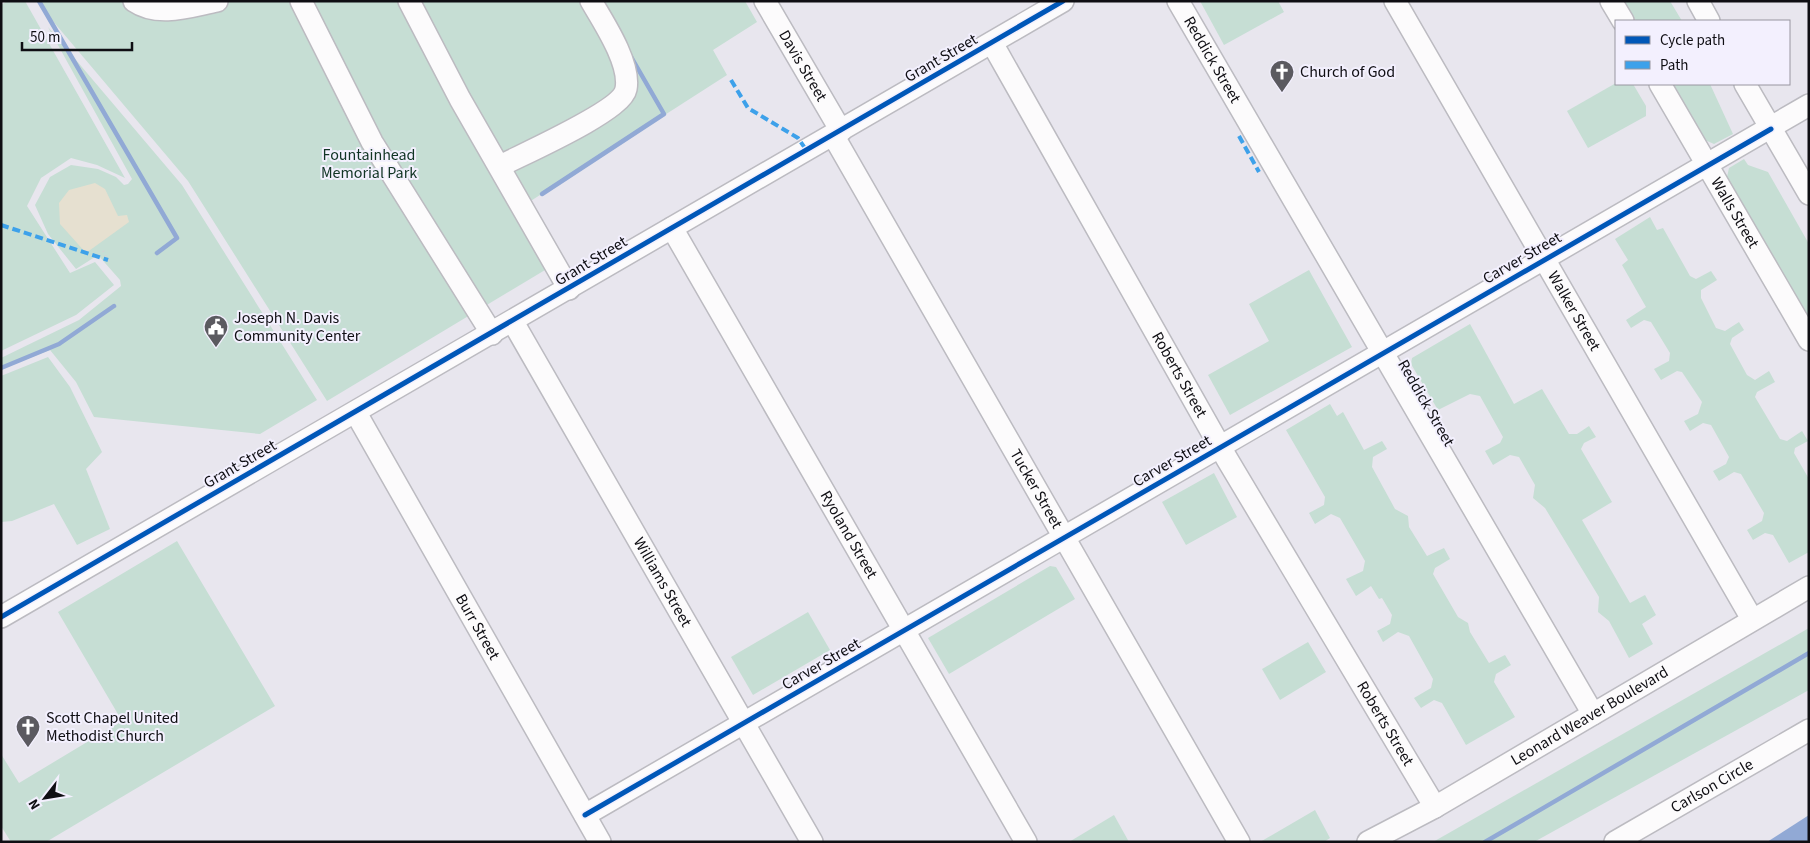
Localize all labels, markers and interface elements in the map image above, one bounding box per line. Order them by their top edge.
street label: Reddick Street [1178,12,1246,108]
scale bar [22,20,132,52]
legend [1615,20,1790,85]
street label: Davis Street [773,26,833,106]
text: 50 m [30,27,60,48]
street label: Grant Street [901,28,982,88]
text: Cycle path [1660,30,1725,51]
text: Path [1660,55,1688,76]
church icon: Church of God [1269,59,1295,93]
place label: Church of God [1300,61,1395,83]
park label: Fountainhead Memorial Park [321,144,417,184]
street label: Walls Street [1706,173,1765,253]
street label: Carver Street [1479,226,1566,289]
street label: Grant Street [551,231,632,291]
street label: Walker Street [1542,267,1606,356]
place label: Joseph N. Davis Community Center [234,307,361,347]
public building icon: Joseph N. Davis Community Center [203,314,229,348]
street label: Roberts Street [1146,328,1213,422]
street label: Reddick Street [1392,355,1460,451]
street label: Carver Street [1129,429,1216,492]
street label: Grant Street [200,434,281,494]
street label: Tucker Street [1005,445,1068,533]
street label: Ryoland Street [815,487,883,583]
street label: Williams Street [628,533,697,631]
street label: Burr Street [450,590,505,664]
street label: Carver Street [778,632,865,695]
street label: Leonard Weaver Boulevard [1507,661,1673,771]
street label: Roberts Street [1351,677,1419,771]
place label: Scott Chapel United Methodist Church [46,707,179,747]
church icon: Scott Chapel United Methodist Church [15,714,41,748]
street label: Carlson Circle [1667,753,1757,819]
north arrow [20,773,70,823]
text: N [24,795,46,813]

